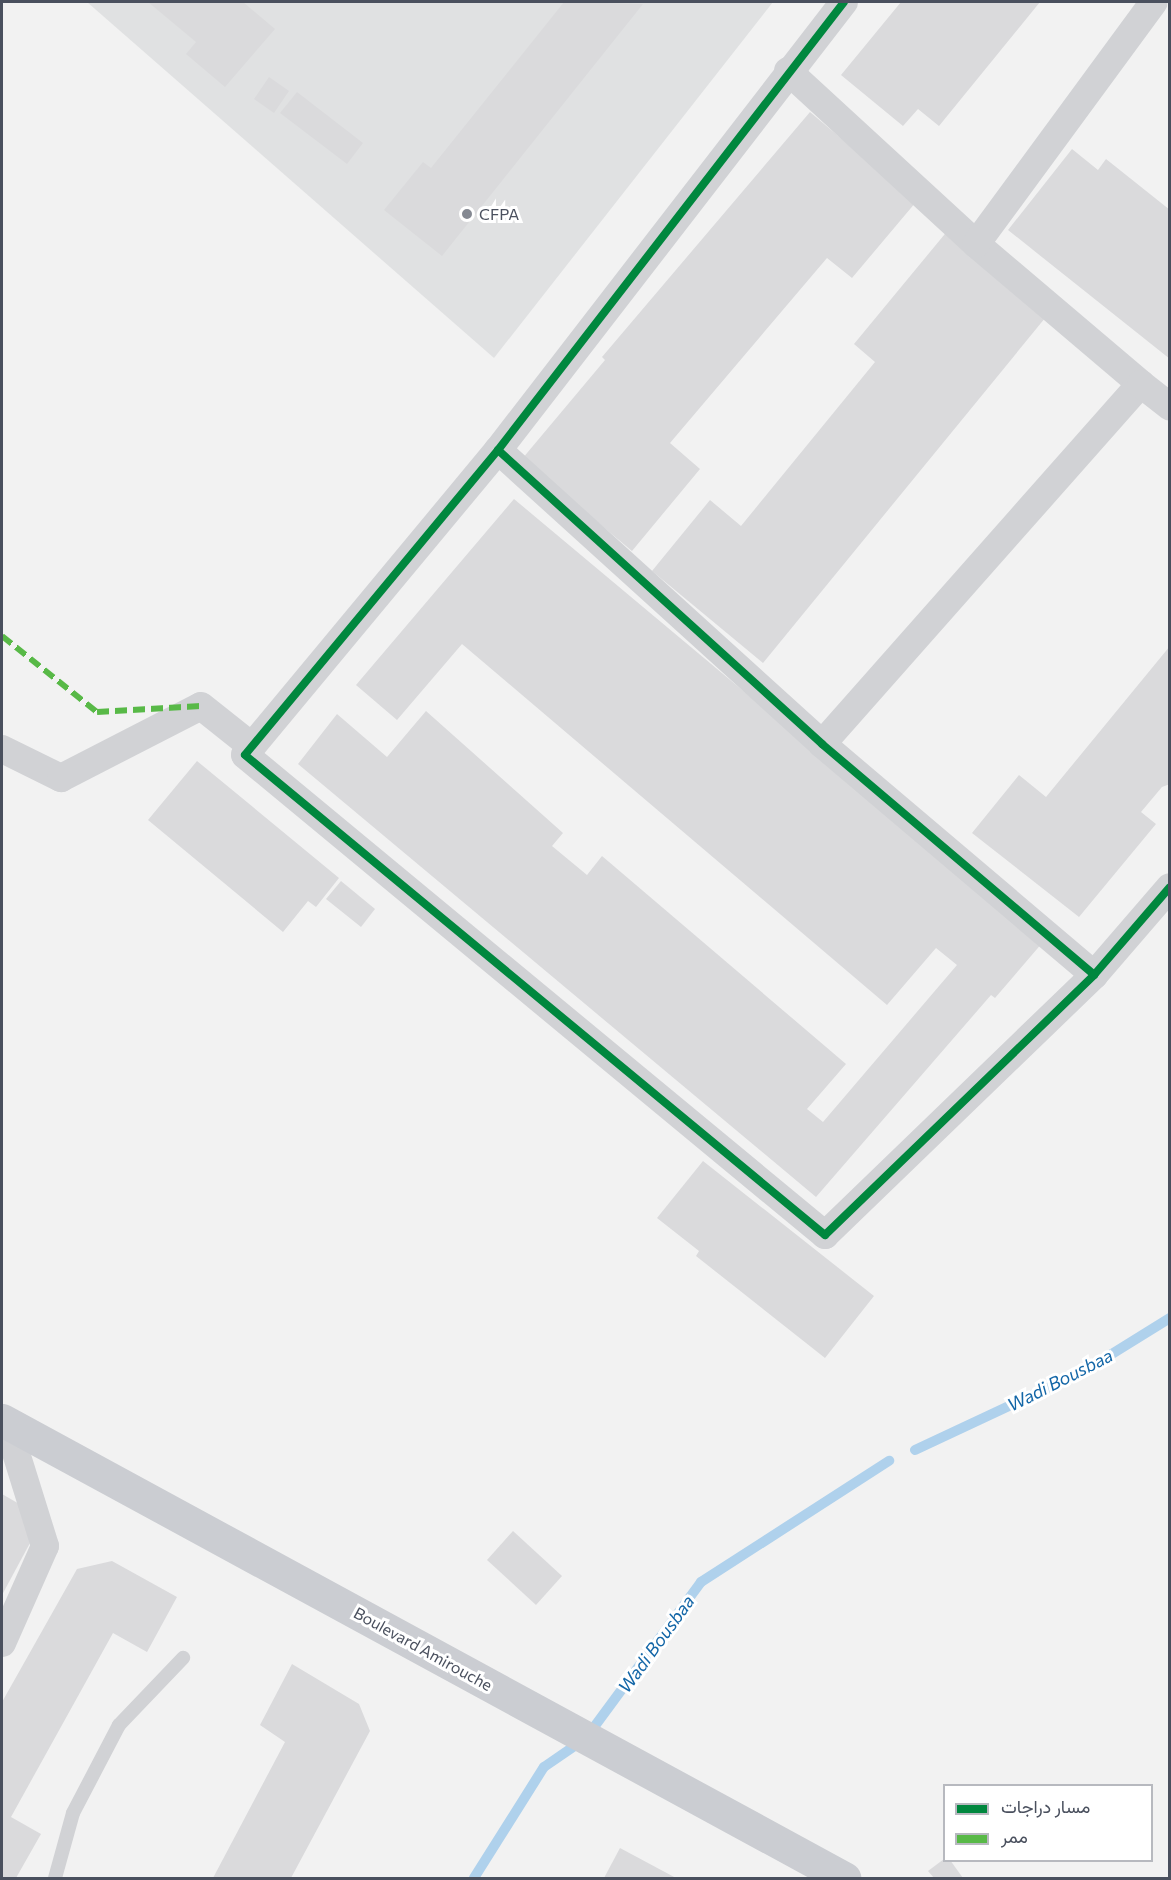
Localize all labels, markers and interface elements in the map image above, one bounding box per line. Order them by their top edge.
place label: CFPA [479,204,519,224]
marker: CFPA [460,207,474,221]
water label: Wadi Bousbaa [1004,1344,1116,1416]
water label: Wadi Bousbaa [613,1591,699,1697]
street label: Boulevard Amirouche [350,1603,496,1695]
legend [943,1784,1153,1862]
text: مسار دراجات [1001,1795,1090,1817]
text: ممر [1001,1825,1028,1847]

